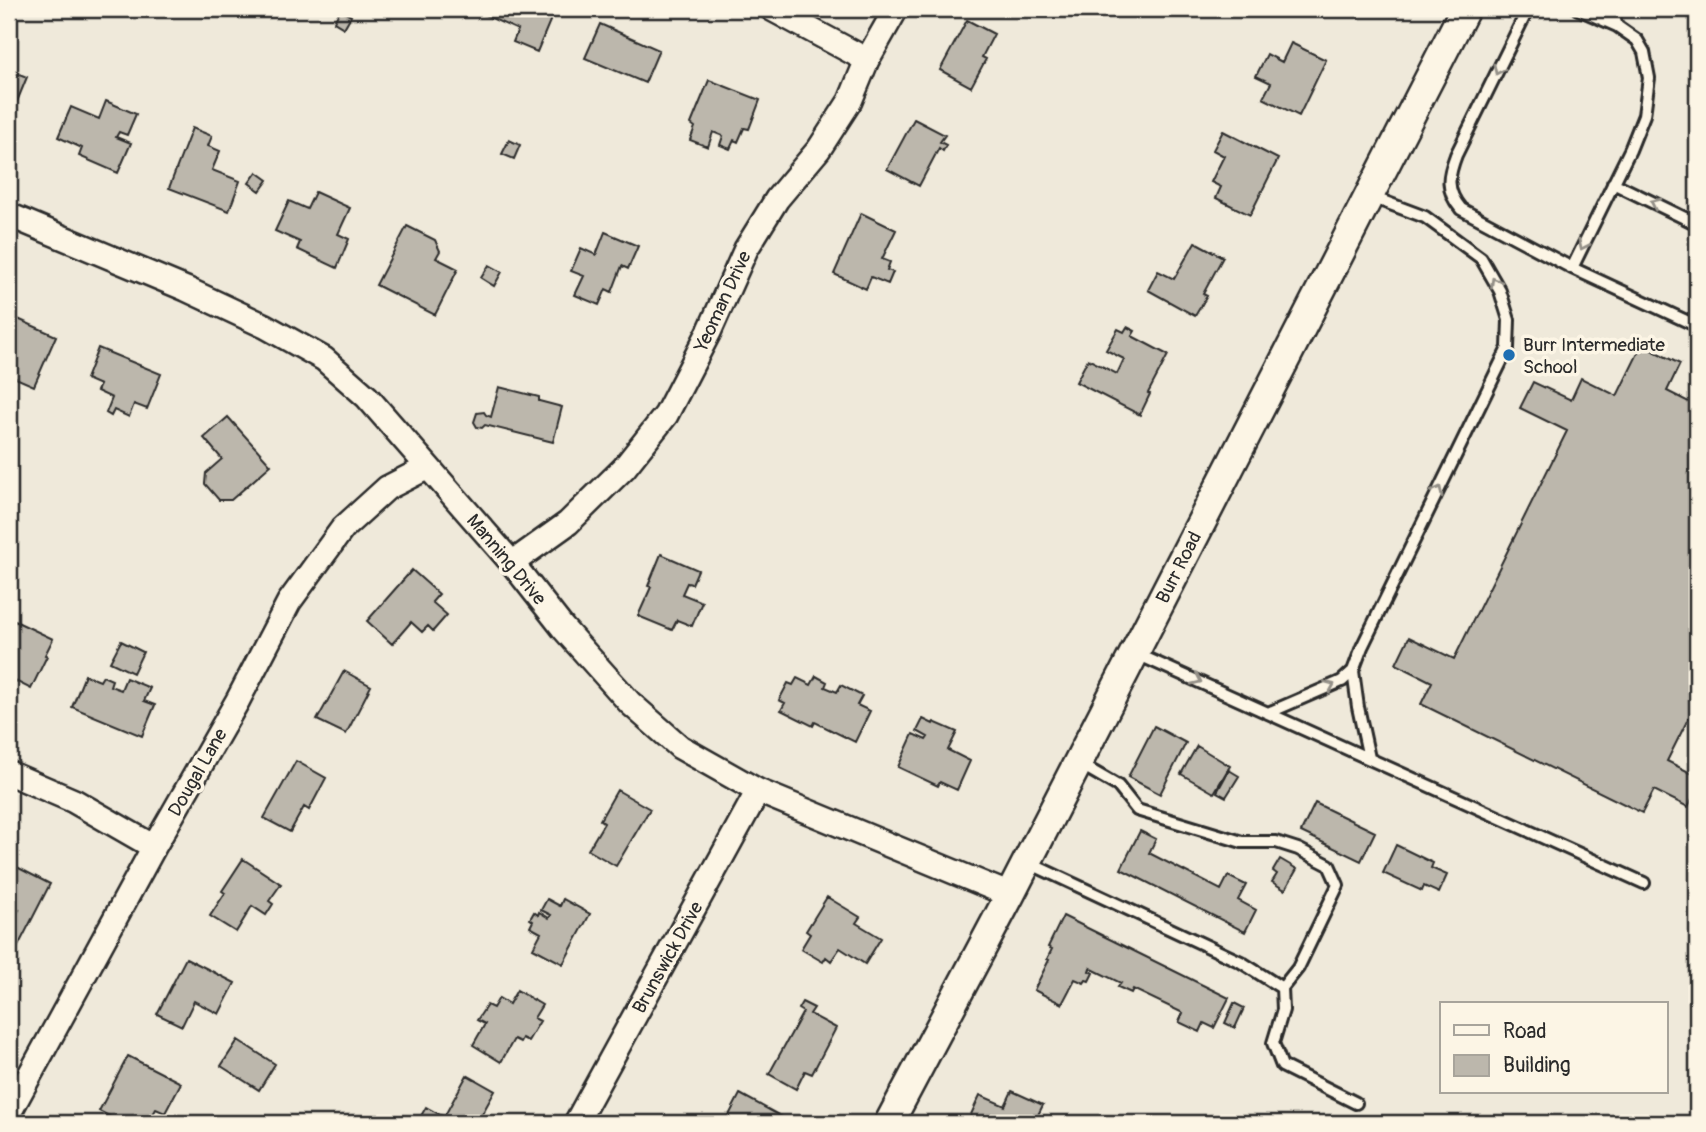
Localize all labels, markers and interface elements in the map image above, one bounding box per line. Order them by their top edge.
one-way arrow [1492,63,1506,75]
one-way arrow [1650,198,1662,212]
one-way arrow [1578,238,1592,250]
street label: Yeoman Drive [689,247,757,357]
one-way arrow [1490,276,1503,289]
place label: Burr Intermediate School [1523,333,1666,379]
marker: Burr Intermediate School [1501,347,1517,363]
one-way arrow [1430,486,1444,498]
street label: Manning Drive [461,509,552,611]
street label: Burr Road [1151,528,1207,607]
one-way arrow [1189,672,1202,686]
one-way arrow [1323,680,1336,694]
street label: Dougal Lane [163,724,233,821]
street label: Brunswick Drive [627,897,709,1018]
legend [1440,1002,1668,1094]
text: Road [1503,1018,1547,1045]
text: Building [1503,1052,1570,1079]

